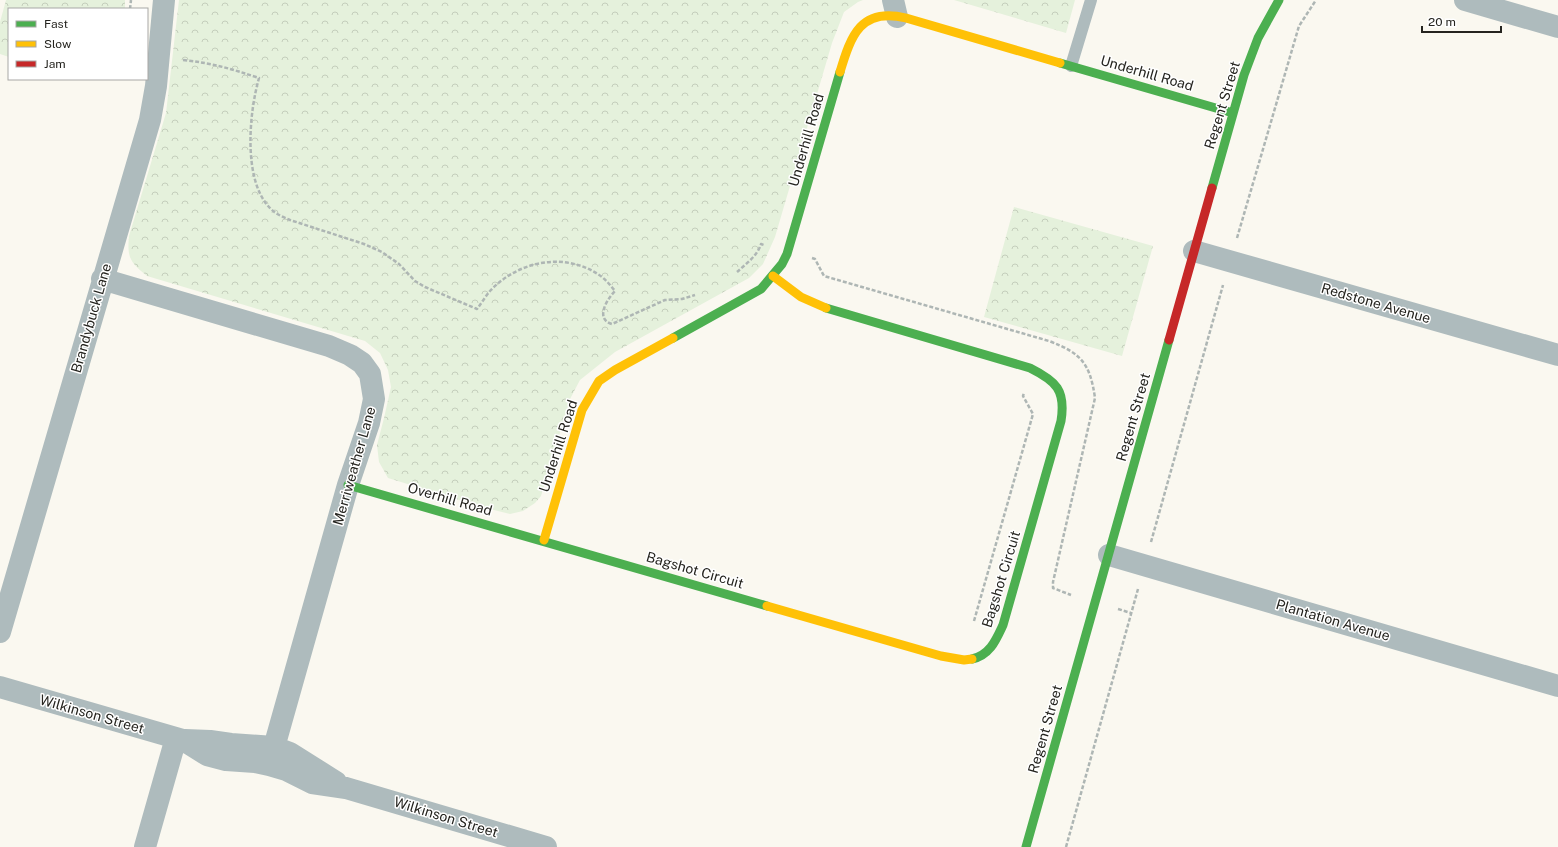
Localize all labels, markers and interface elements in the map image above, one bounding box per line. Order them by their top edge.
legend [8,8,148,80]
scale bar [1422,8,1501,34]
text: 20 m [1428,15,1456,29]
text: Fast [44,17,69,31]
text: Slow [44,37,72,51]
street label: Underhill Road [1099,52,1195,94]
text: Jam [44,57,66,71]
street label: Regent Street [1201,59,1243,151]
street label: Underhill Road [785,92,827,188]
street label: Brandybuck Lane [68,261,114,375]
street label: Redstone Avenue [1319,280,1433,326]
street label: Regent Street [1113,371,1153,463]
street label: Underhill Road [536,398,580,494]
street label: Merriweather Lane [329,405,379,527]
street label: Overhill Road [406,479,494,519]
street label: Bagshot Circuit [979,529,1023,629]
street label: Bagshot Circuit [645,548,745,592]
street label: Plantation Avenue [1274,596,1392,644]
street label: Regent Street [1025,683,1065,775]
street label: Wilkinson Street [38,691,146,737]
street label: Wilkinson Street [392,794,500,840]

